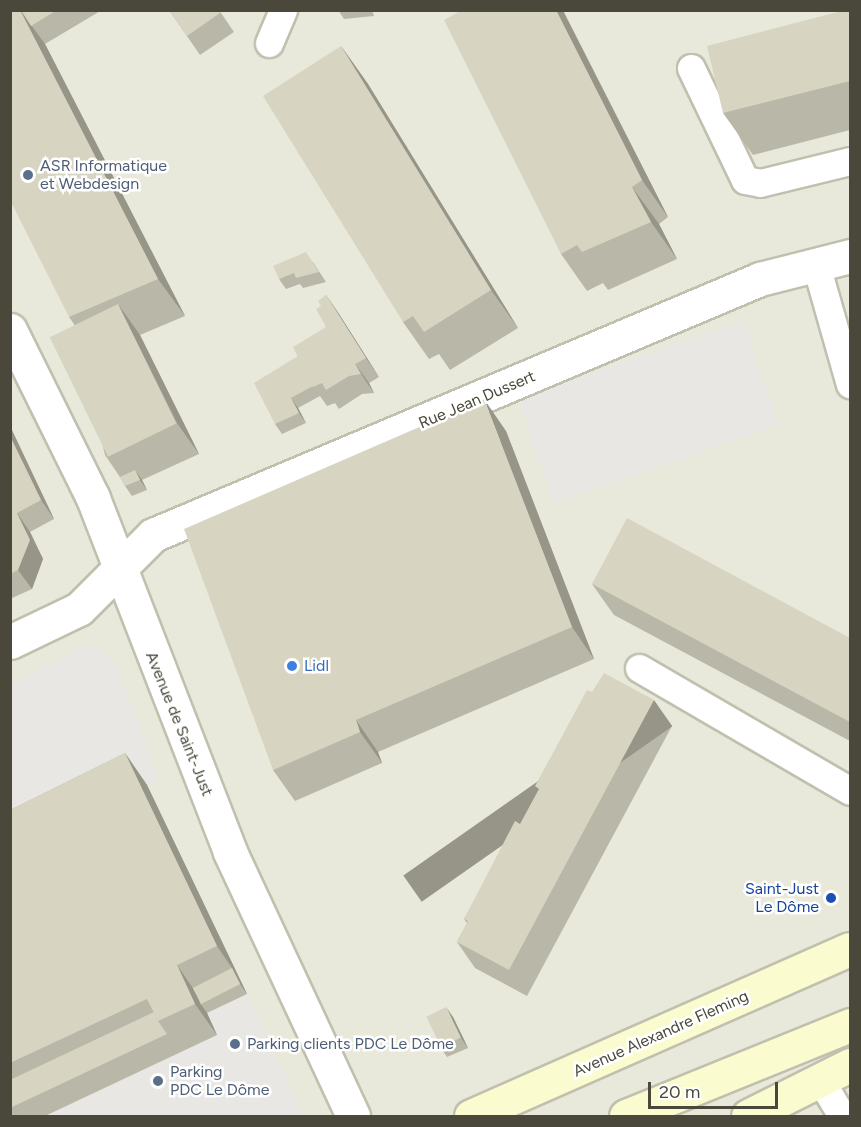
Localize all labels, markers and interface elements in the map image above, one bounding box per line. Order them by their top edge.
place label: ASR Informatique et Webdesign [40,156,167,194]
marker: ASR Informatique et Webdesign [21,168,35,182]
street label: Rue Jean Dussert [416,367,538,433]
street label: Avenue de Saint-Just [141,649,217,799]
place label: Lidl [304,656,329,676]
marker: Lidl [285,659,299,673]
place label: Saint-Just Le Dôme [745,879,819,917]
marker: Saint-Just Le Dôme [824,891,838,905]
street label: Avenue Alexandre Fleming [570,987,752,1081]
place label: Parking clients PDC Le Dôme [247,1034,454,1054]
marker: Parking clients PDC Le Dôme [228,1037,242,1051]
place label: Parking PDC Le Dôme [170,1062,269,1100]
scale bar [651,1070,782,1108]
marker: Parking PDC Le Dôme [151,1074,165,1088]
text: 20 m [659,1081,700,1103]

